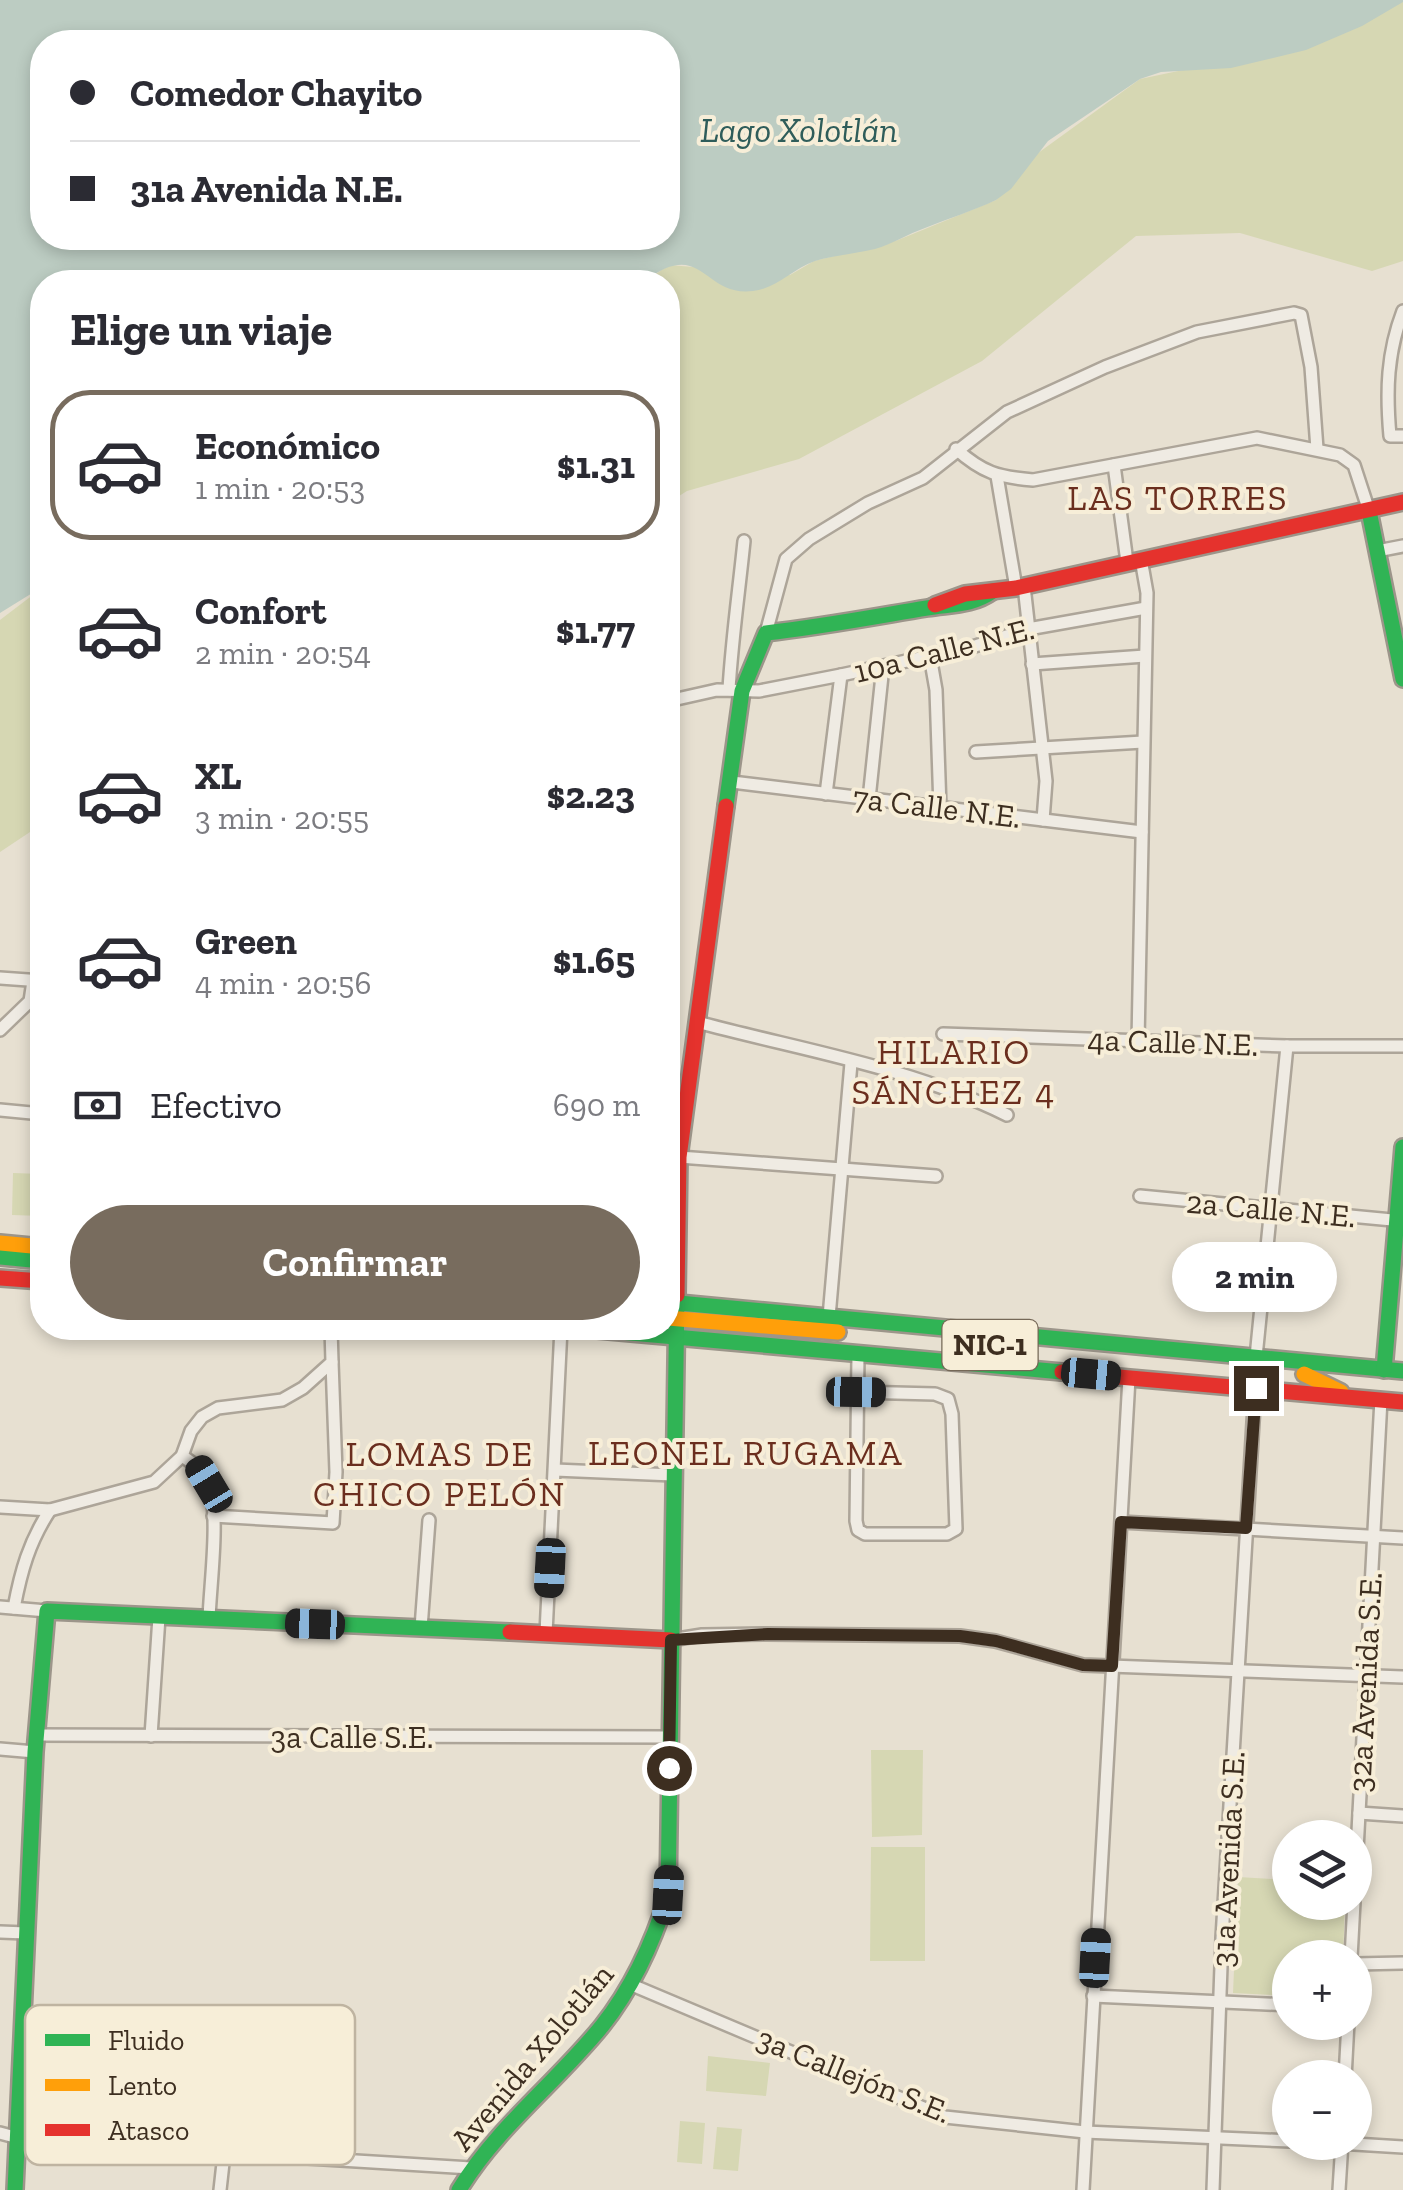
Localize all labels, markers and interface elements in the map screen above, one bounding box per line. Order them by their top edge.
text: Comedor Chayito [130,70,422,116]
water label: Lago Xolotlán [700,109,898,151]
text: 31a Avenida N.E. [130,166,403,212]
text: Elige un viaje [70,303,332,357]
icon: car [75,420,165,510]
text: Económico [195,423,380,469]
text: $1.31 [557,442,635,488]
text: 1 min · 20:53 [195,469,365,507]
district label: LAS TORRES [1067,477,1289,519]
icon: car [75,585,165,675]
text: Confort [195,588,326,634]
text: $1.77 [556,607,635,653]
street label: 10a Calle N.E. [850,609,1038,691]
text: 2 min · 20:54 [195,634,371,672]
icon: car [75,750,165,840]
text: XL [195,753,242,799]
text: $2.23 [547,772,635,818]
street label: 7a Calle N.E. [851,778,1023,836]
text: 3 min · 20:55 [195,799,369,837]
icon: car [75,915,165,1005]
text: Green [195,918,297,964]
text: $1.65 [553,937,635,983]
text: 4 min · 20:56 [195,964,371,1002]
street label: 4a Calle N.E. [1087,1020,1259,1064]
district label: HILARIO SÁNCHEZ 4 [851,1031,1057,1113]
icon: cash [70,1078,125,1133]
text: Efectivo [150,1082,282,1128]
text: 690 m [553,1086,640,1124]
street label: 2a Calle N.E. [1185,1183,1357,1235]
button: Confirmar [70,1205,640,1320]
callout: 2 min [1174,1243,1338,1313]
text: 2 min [1215,1258,1294,1296]
road number: NIC-1 [942,1320,1038,1370]
car [1060,1356,1122,1392]
route end [1234,1366,1279,1411]
car [826,1376,886,1408]
district label: LEONEL RUGAMA [588,1432,904,1474]
district label: LOMAS DE CHICO PELÓN [313,1433,567,1515]
car [181,1451,237,1517]
car [533,1537,567,1599]
street label: 32a Avenida S.E. [1340,1571,1390,1793]
car [284,1608,346,1640]
street label: 3a Calle S.E. [271,1718,433,1756]
route start [647,1746,692,1791]
street label: 31a Avenida S.E. [1203,1750,1253,1968]
map controls [1272,1820,1372,2160]
button: layers [1272,1820,1372,1920]
car [651,1864,685,1926]
car [1078,1927,1112,1989]
button: + [1272,1940,1372,2040]
street label: Avenida Xolotlán [443,1955,622,2158]
legend [25,2005,355,2165]
street label: 3a Callejón S.E. [752,2019,956,2131]
text: Fluido [108,2024,184,2057]
button: − [1272,2060,1372,2160]
text: Lento [108,2069,177,2102]
text: Atasco [108,2114,189,2147]

